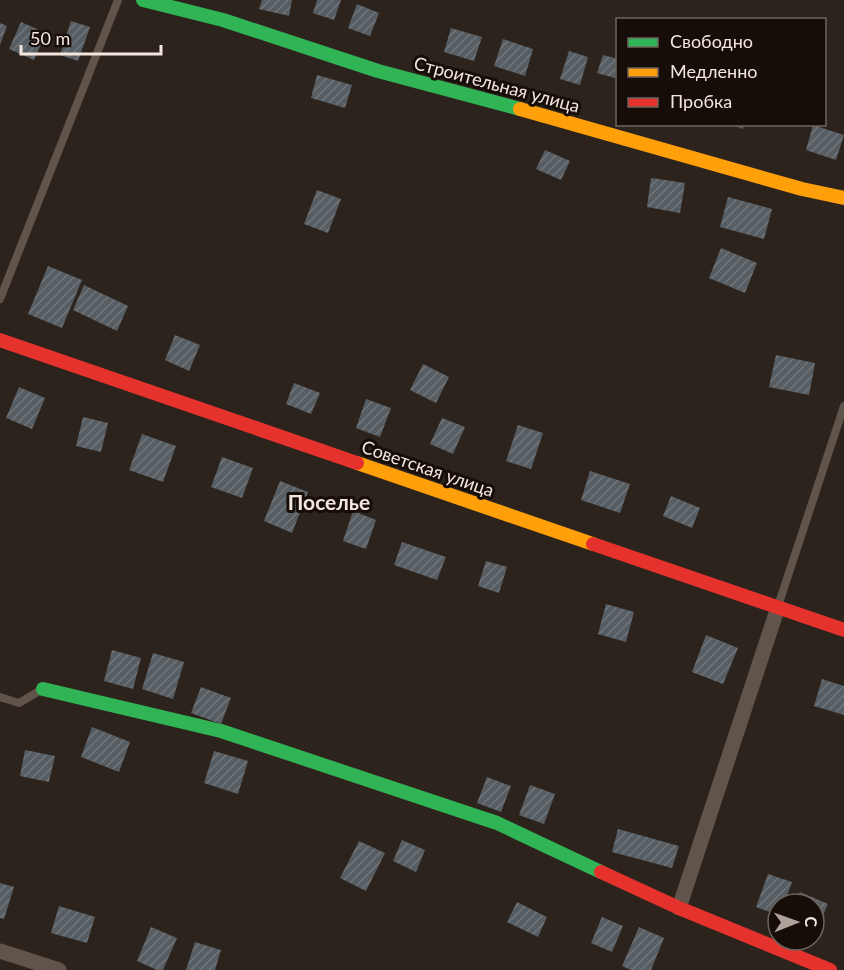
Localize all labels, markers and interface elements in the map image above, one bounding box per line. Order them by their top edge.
scale bar [21,18,160,56]
legend [616,18,826,126]
text: 50 m [30,27,70,49]
text: Свободно [670,30,753,52]
street label: Строительная улица [412,51,582,117]
text: Медленно [670,60,758,82]
text: Пробка [670,90,732,112]
street label: Советская улица [359,435,497,501]
district label: Поселье [288,489,370,514]
north arrow [766,892,826,952]
text: С [802,916,821,928]

